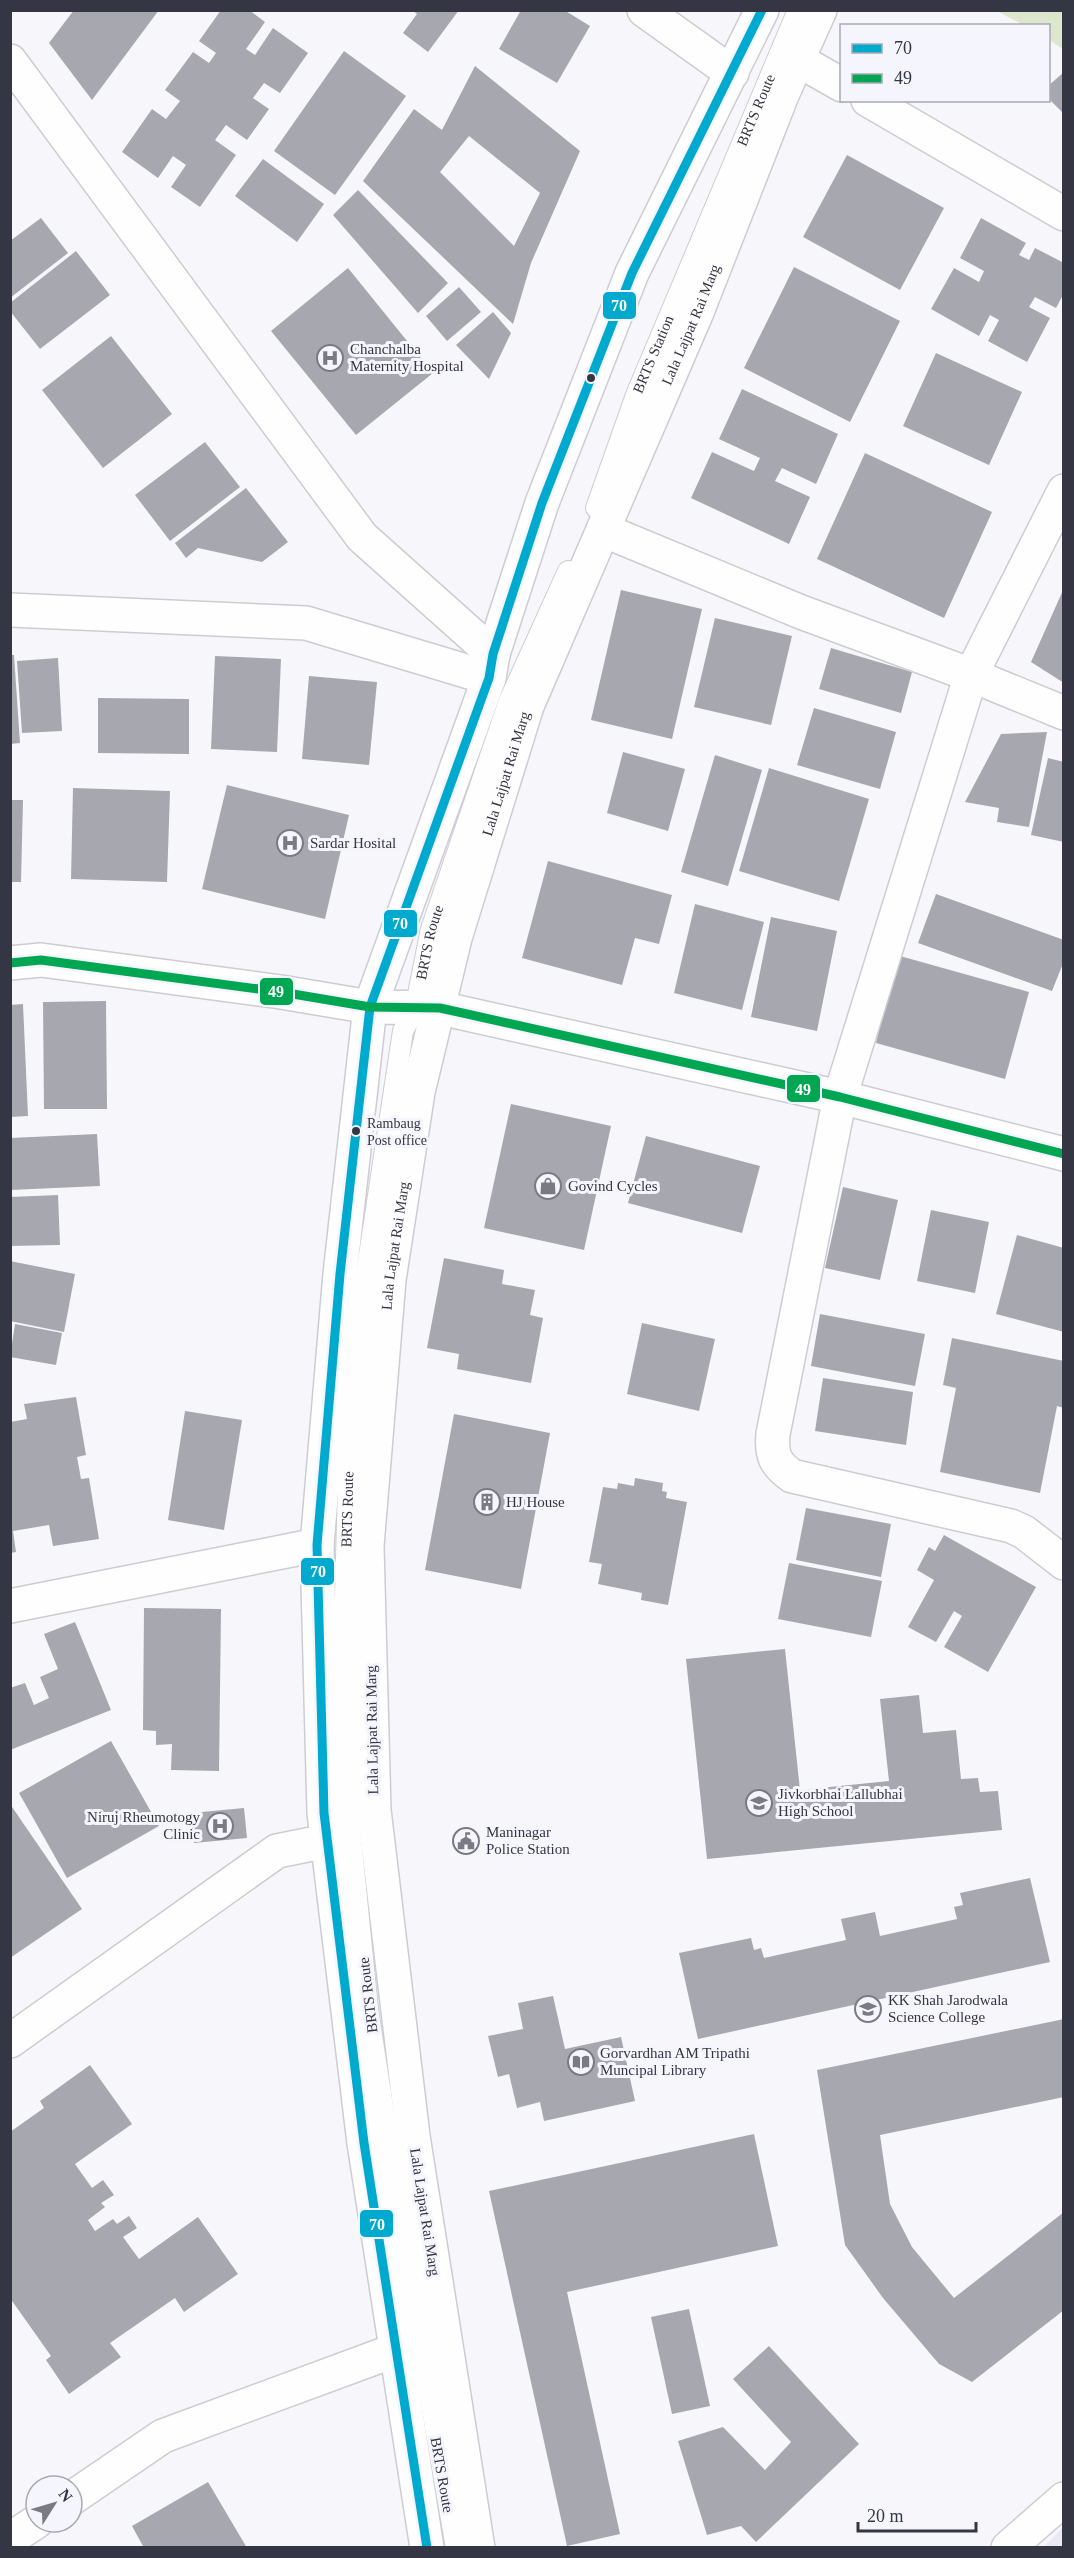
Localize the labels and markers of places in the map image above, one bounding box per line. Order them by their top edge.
place label: Chanchalba Maternity Hospital [350,341,464,374]
hospital icon: Chanchalba Maternity Hospital [315,343,345,373]
unlabelled marker [585,372,597,384]
hospital icon: Sardar Hosital [275,828,305,858]
place label: Sardar Hosital [310,835,396,851]
place label: Rambaug Post office [367,1116,427,1148]
marker: Rambaug Post office [350,1125,362,1137]
shop icon: Govind Cycles [533,1171,563,1201]
place label: Govind Cycles [568,1178,658,1194]
building icon: HJ House [472,1487,502,1517]
place label: HJ House [506,1494,565,1510]
place label: Jivkorbhai Lallubhai High School [778,1786,903,1819]
school or university icon: Jivkorbhai Lallubhai High School [744,1788,774,1818]
place label: Niruj Rheumotogy Clinic [87,1809,200,1842]
hospital icon: Niruj Rheumotogy Clinic [205,1811,235,1841]
place label: Maninagar Police Station [486,1824,570,1857]
public building icon: Maninagar Police Station [451,1826,481,1856]
place label: KK Shah Jarodwala Science College [888,1992,1008,2025]
school or university icon: KK Shah Jarodwala Science College [853,1994,883,2024]
place label: Gorvardhan AM Tripathi Muncipal Library [600,2045,750,2078]
library icon: Gorvardhan AM Tripathi Muncipal Library [566,2047,596,2077]

